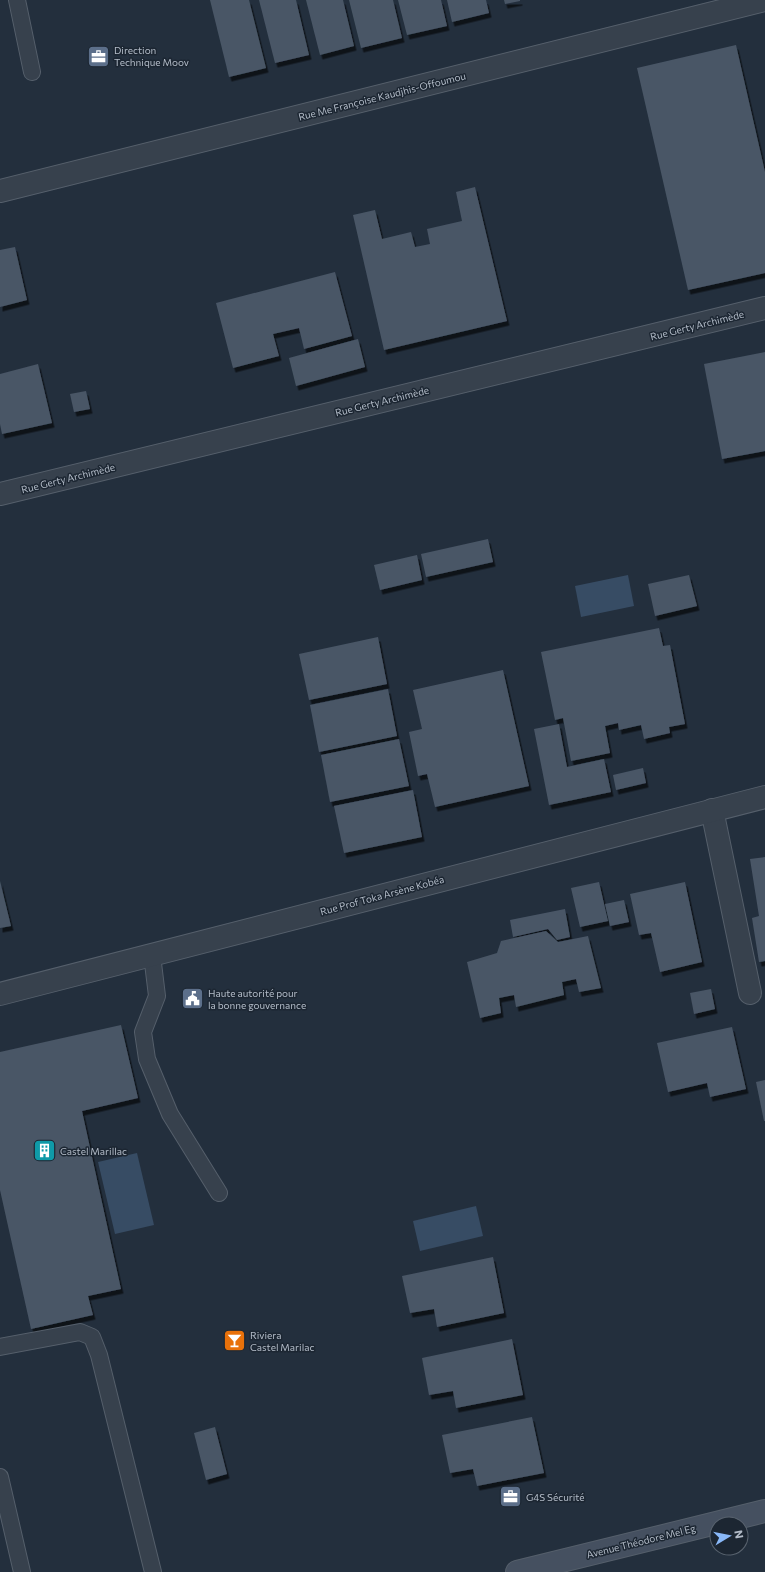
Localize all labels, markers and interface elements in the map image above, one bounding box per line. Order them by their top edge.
office icon: Direction Technique Moov [86,43,112,69]
place label: Direction Technique Moov [114,44,189,68]
street label: Rue Me Françoise Kaudjhis-Offoumou [297,69,467,123]
street label: Rue Gerty Archimède [649,308,745,342]
street label: Rue Gerty Archimède [334,384,430,418]
street label: Rue Gerty Archimède [20,461,116,495]
street label: Rue Prof Toka Arsène Kobéa [319,873,445,917]
public building icon: Haute autorité pour la bonne gouvernance [180,986,206,1012]
place label: Haute autorité pour la bonne gouvernance [208,987,306,1011]
building icon: Castel Marillac [32,1138,58,1164]
place label: Castel Marillac [60,1145,127,1157]
bar icon: Riviera Castel Marilac [222,1328,248,1354]
place label: Riviera Castel Marilac [250,1329,314,1353]
office icon: G4S Sécurité [498,1484,524,1510]
place label: G4S Sécurité [526,1491,585,1503]
north arrow [709,1516,749,1556]
street label: Avenue Théodore Mel Eg [585,1521,697,1560]
text: N [732,1529,746,1539]

